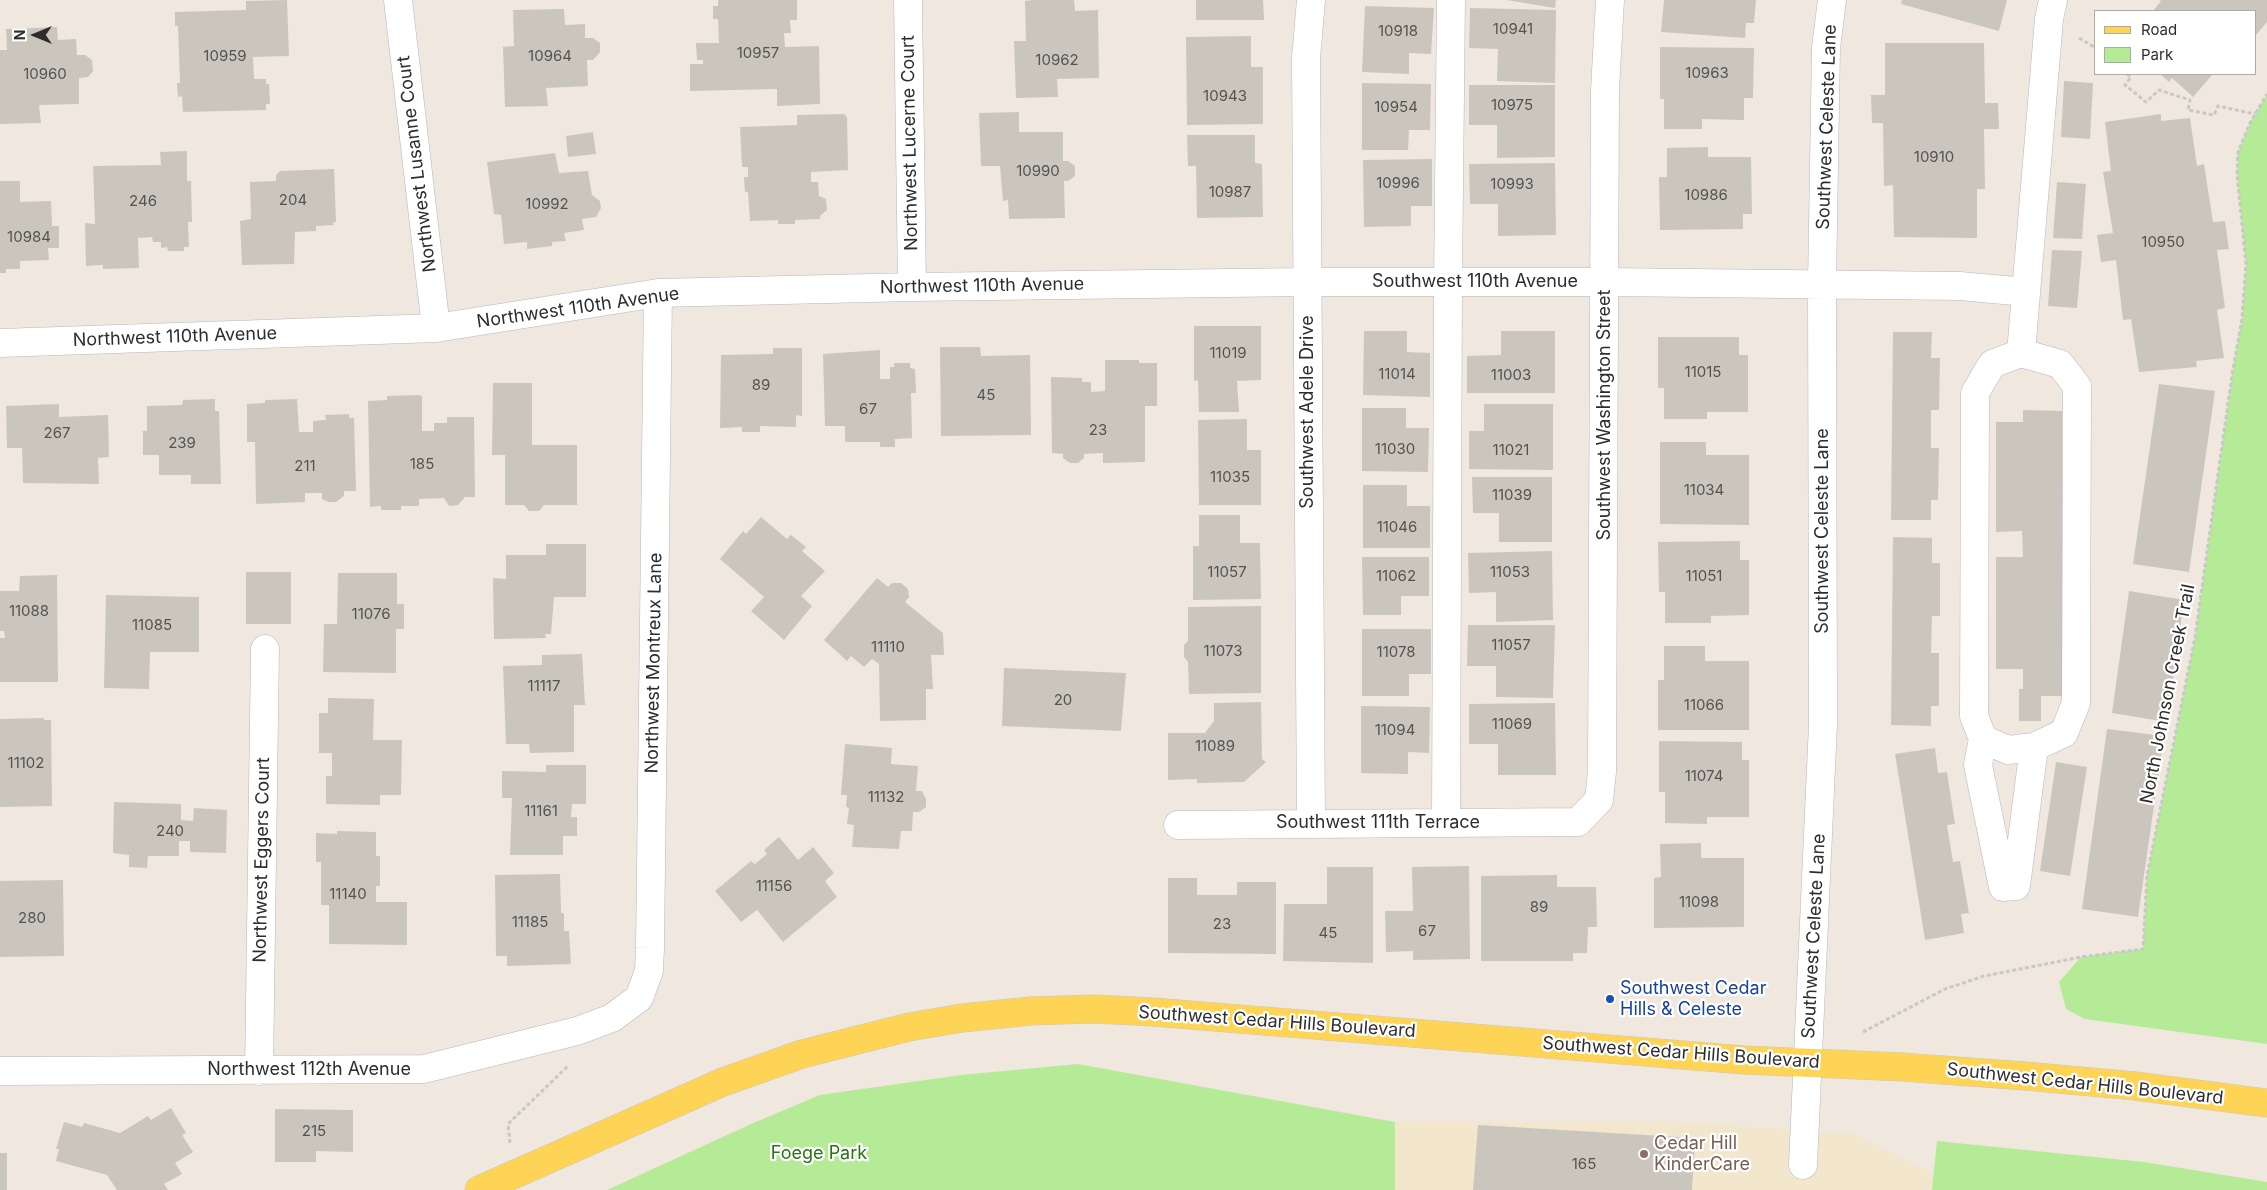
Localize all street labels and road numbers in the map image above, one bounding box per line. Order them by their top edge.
street label: Southwest Celeste Lane [1813,24,1841,230]
street label: Northwest Lucerne Court [897,35,923,251]
street label: Northwest Lusanne Court [393,54,441,274]
street label: Southwest 110th Avenue [1372,271,1578,293]
street label: Northwest 110th Avenue [880,273,1084,299]
street label: Northwest 110th Avenue [475,283,681,333]
street label: Southwest Washington Street [1594,290,1616,540]
street label: Southwest Adele Drive [1297,315,1319,509]
street label: Northwest 110th Avenue [72,323,278,351]
street label: Southwest Celeste Lane [1812,428,1834,634]
street label: Northwest Montreux Lane [641,552,667,774]
street label: North Johnson Creek Trail [2136,582,2200,806]
street label: Northwest Eggers Court [249,757,275,963]
street label: Southwest 111th Terrace [1276,812,1480,834]
street label: Southwest Celeste Lane [1798,833,1830,1039]
street label: Southwest Cedar Hills Boulevard [1138,1002,1416,1042]
street label: Southwest Cedar Hills Boulevard [1542,1033,1820,1073]
street label: Northwest 112th Avenue [207,1059,411,1081]
street label: Southwest Cedar Hills Boulevard [1946,1059,2224,1109]

